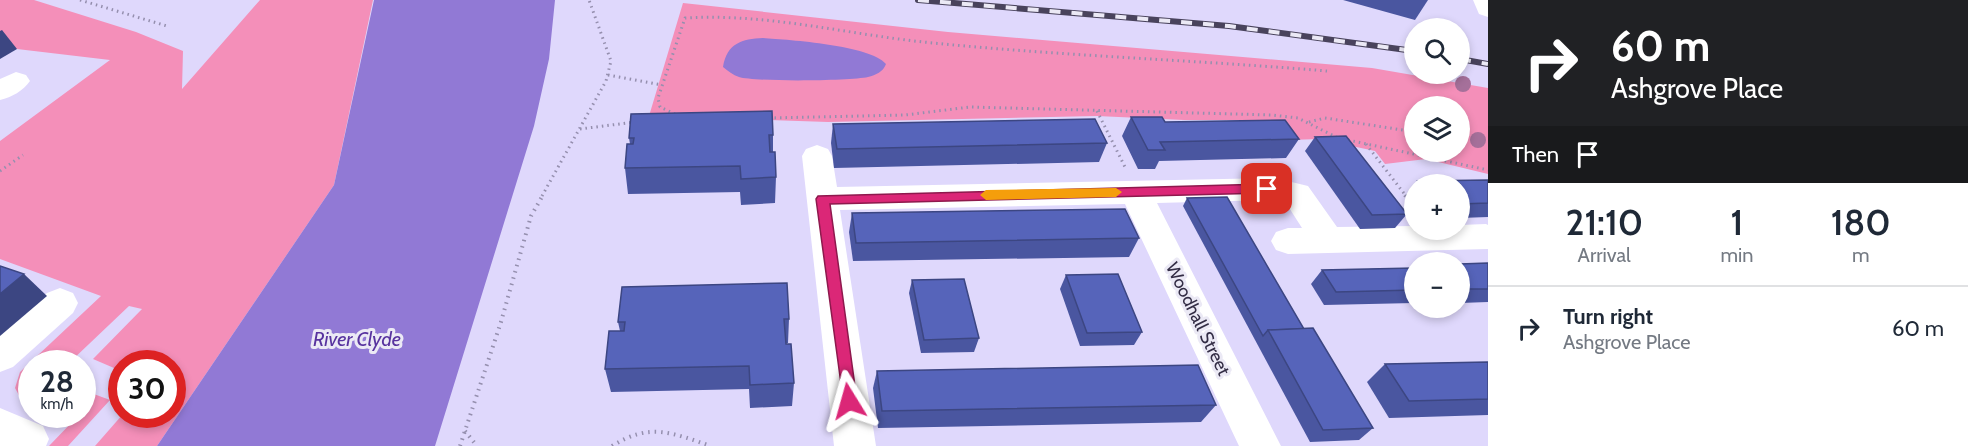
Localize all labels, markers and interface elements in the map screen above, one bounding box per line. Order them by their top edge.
map controls [1404,18,1470,318]
button: search [1404,18,1470,84]
text: 60 m [1611,20,1710,72]
icon: right [1512,24,1590,102]
text: Ashgrove Place [1611,72,1783,105]
button: layers [1404,96,1470,162]
icon: arrive [1571,138,1604,171]
text: Then [1512,141,1559,168]
pin [1241,163,1292,214]
icon: arrive [1250,172,1283,205]
button: + [1404,174,1470,240]
text: 21:10 [1565,200,1643,244]
text: 1 [1731,200,1743,244]
text: 180 [1831,200,1891,244]
text: Arrival [1578,243,1631,267]
text: min [1720,243,1753,267]
text: m [1852,243,1869,267]
button: − [1404,252,1470,318]
street label: Woodhall Street [1161,259,1235,379]
text: Turn right [1563,303,1653,330]
icon: right [1512,312,1545,345]
text: 60 m [1892,315,1944,342]
water label: River Clyde [313,327,401,351]
text: Ashgrove Place [1563,330,1691,354]
speed limit sign: 30 [108,350,186,428]
text: 28 [40,363,74,400]
position arrow [817,369,881,433]
text: km/h [41,395,73,413]

